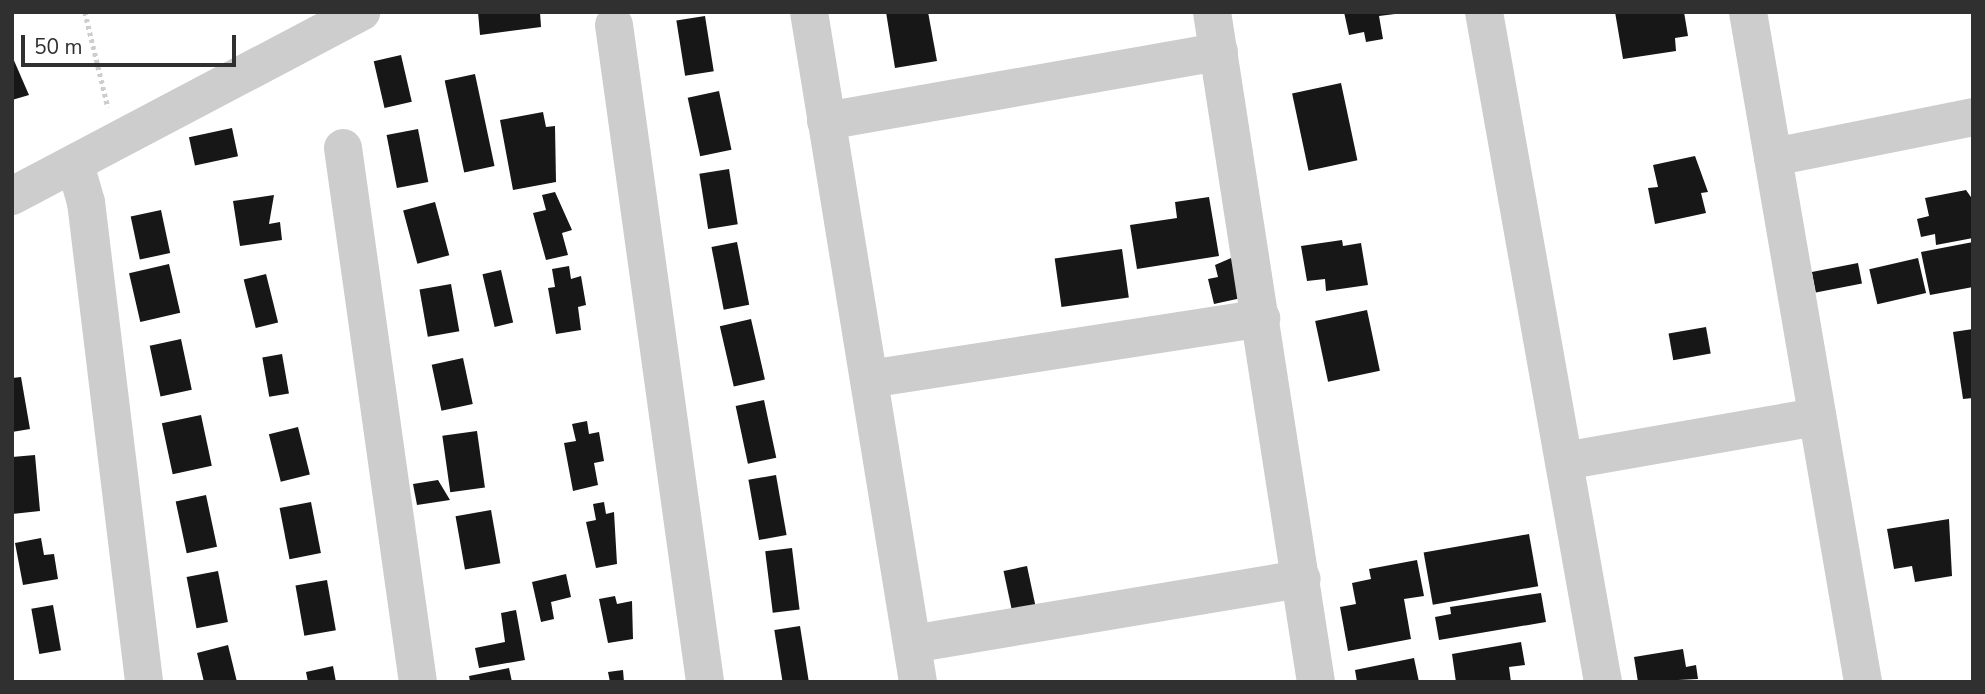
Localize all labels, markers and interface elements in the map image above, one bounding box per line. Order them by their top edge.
scale bar [24,21,240,65]
text: 50 m [34,33,83,61]

